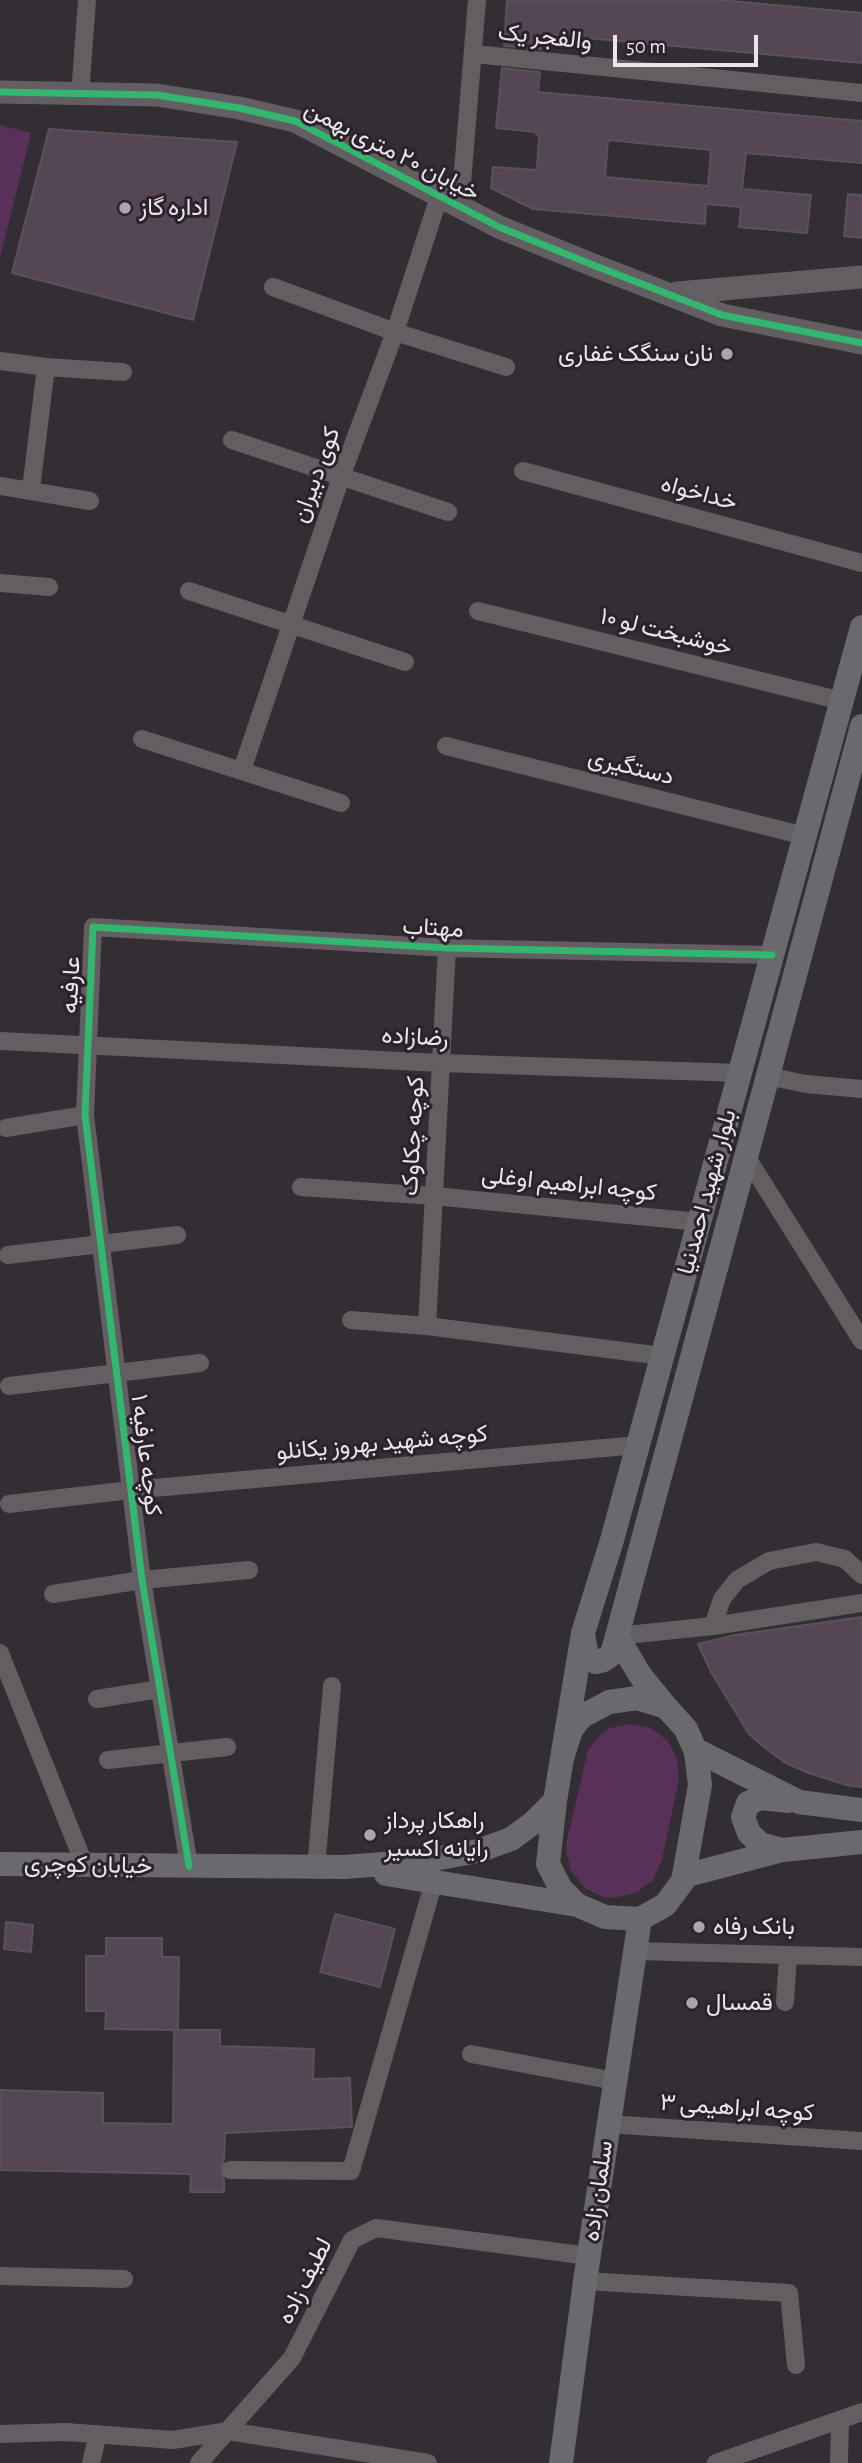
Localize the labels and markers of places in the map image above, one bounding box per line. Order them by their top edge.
place label: اداره گاز [139,194,208,222]
marker: اداره گاز [117,200,133,216]
place label: نان سنگک غفاری [558,340,713,368]
marker: نان سنگک غفاری [719,346,735,362]
place label: راهکار پرداز رایانه اکسیر [384,1807,488,1863]
marker: راهکار پرداز رایانه اکسیر [362,1827,378,1843]
place label: بانک رفاه [713,1913,795,1941]
marker: بانک رفاه [691,1919,707,1935]
place label: قمسال [706,1989,773,2017]
marker: قمسال [684,1995,700,2011]

